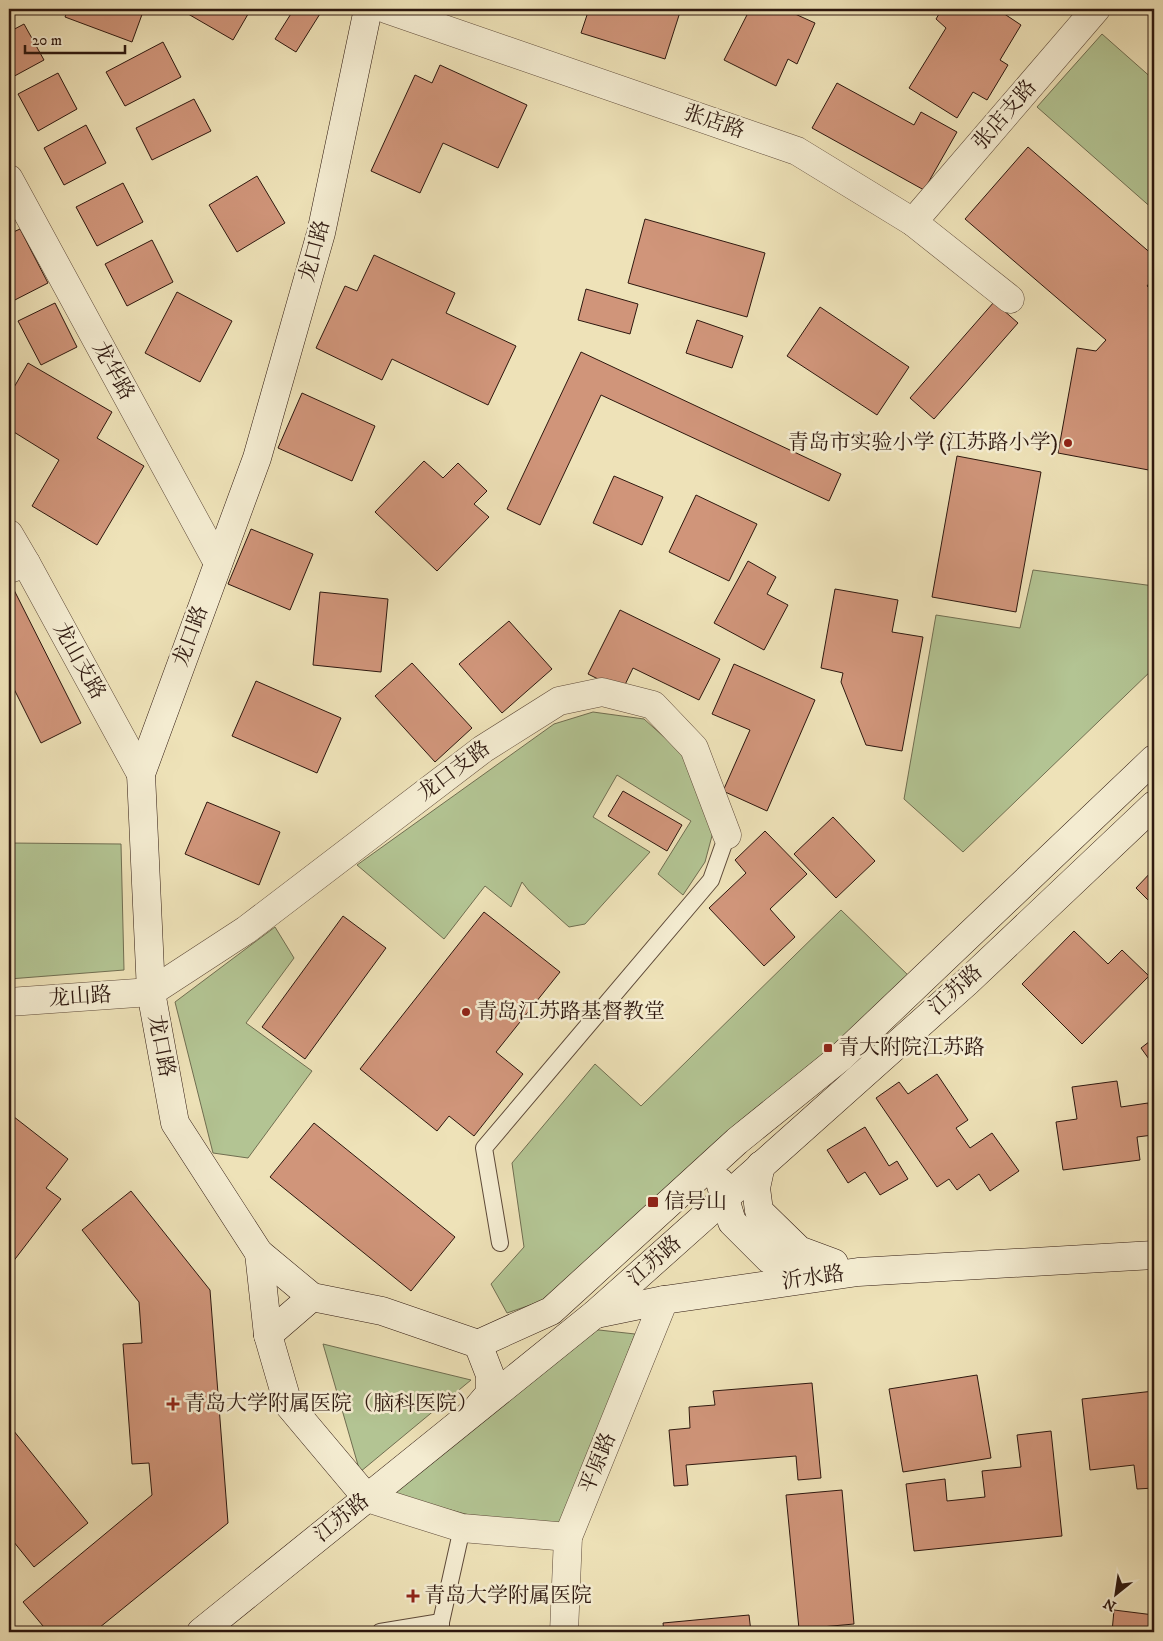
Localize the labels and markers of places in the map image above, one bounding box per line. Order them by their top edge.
place label: 青岛市实验小学 (江苏路小学) [788,430,1058,456]
marker: 青岛市实验小学 (江苏路小学) [1062,437,1074,449]
place label: 青岛江苏路基督教堂 [476,999,665,1025]
marker: 青岛江苏路基督教堂 [460,1006,472,1018]
place label: 青大附院江苏路 [838,1035,985,1061]
marker: 青大附院江苏路 [822,1042,834,1054]
place label: 信号山 [664,1189,727,1215]
marker: 信号山 [646,1195,660,1209]
place label: 青岛大学附属医院（脑科医院） [184,1391,478,1417]
marker: 青岛大学附属医院（脑科医院） [166,1397,180,1411]
place label: 青岛大学附属医院 [424,1583,592,1609]
marker: 青岛大学附属医院 [406,1589,420,1603]

